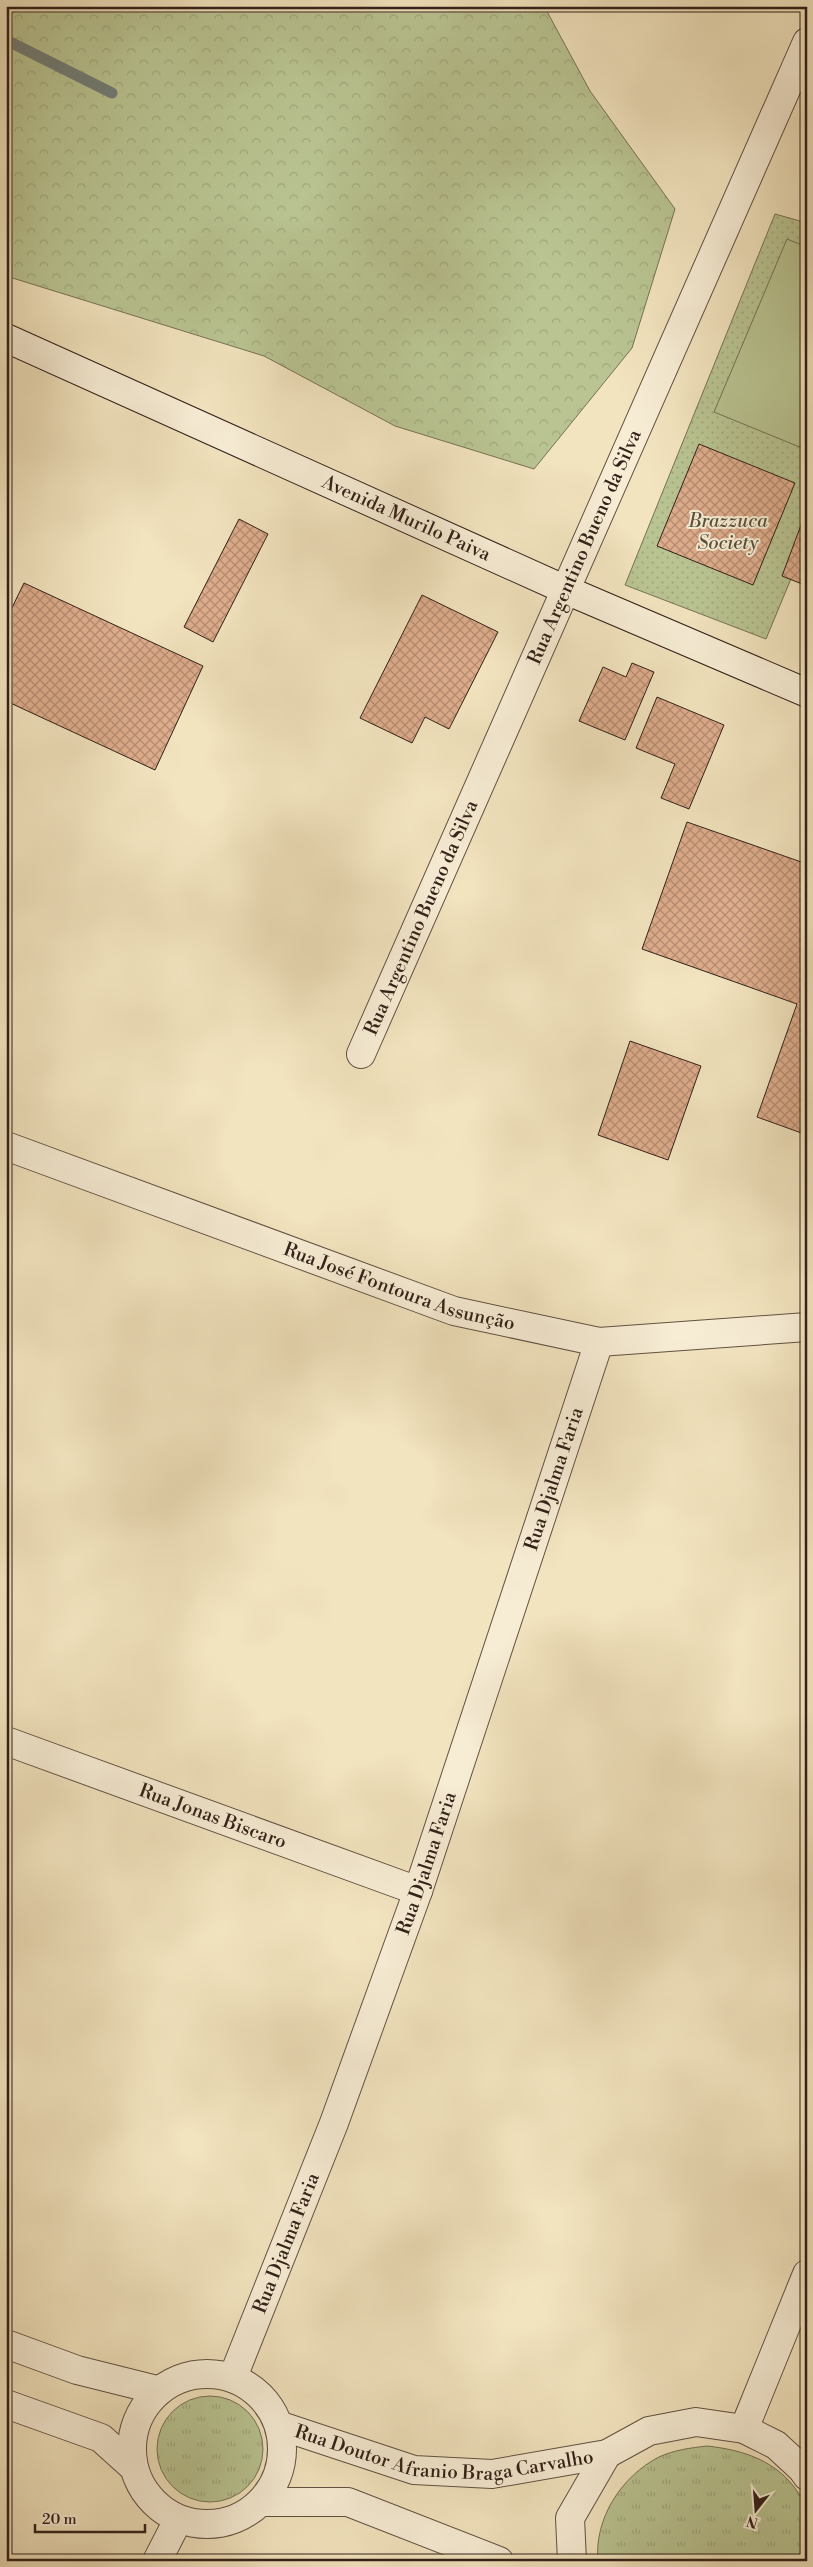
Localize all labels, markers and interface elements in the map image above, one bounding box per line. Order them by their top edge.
street label: Rua Argentino Bueno da Silva [522,426,647,668]
street label: Avenida Murilo Paiva [317,469,495,567]
park label: Brazzuca Society [687,509,768,555]
street label: Rua Argentino Bueno da Silva [359,796,483,1039]
street label: Rua José Fontoura Assunção [280,1237,517,1336]
street label: Rua Djalma Faria [519,1404,589,1554]
street label: Rua Jonas Biscaro [136,1778,290,1854]
street label: Rua Djalma Faria [391,1788,462,1938]
street label: Rua Djalma Faria [247,2169,325,2317]
street label: Rua Doutor Afranio Braga Carvalho [292,2419,595,2486]
north arrow [730,2484,780,2534]
scale bar [35,2502,145,2534]
text: 20 m [42,2510,77,2529]
text: N [745,2511,760,2532]

